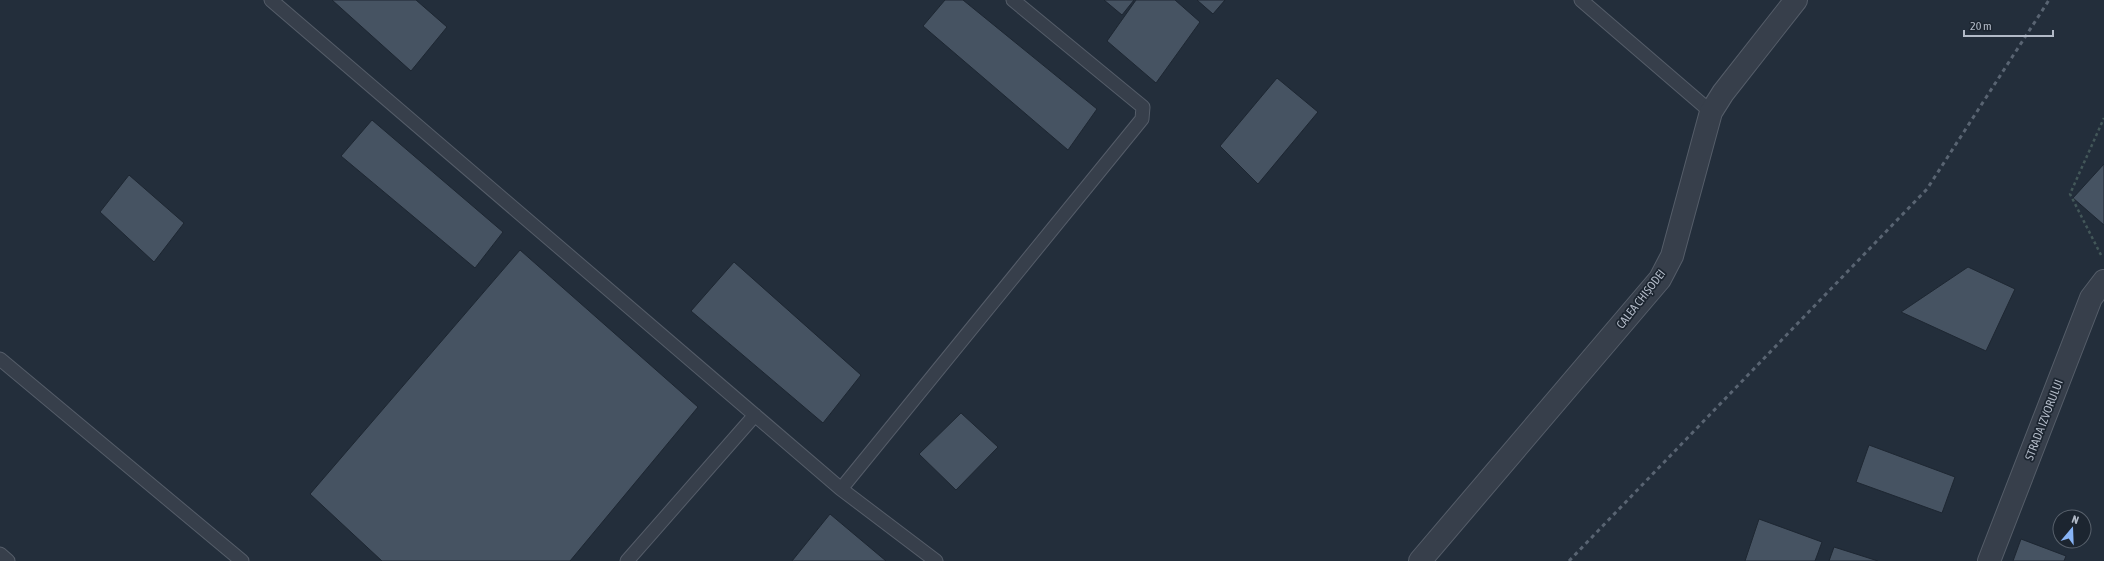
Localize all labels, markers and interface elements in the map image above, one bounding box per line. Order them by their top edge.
scale bar [1964,12,2053,38]
text: 20 m [1970,19,1992,33]
street label: CALEA CHIȘODEI [1614,267,1668,331]
street label: STRADA IZVORULUI [2022,378,2066,462]
north arrow [2052,509,2092,549]
text: N [2070,513,2080,526]

